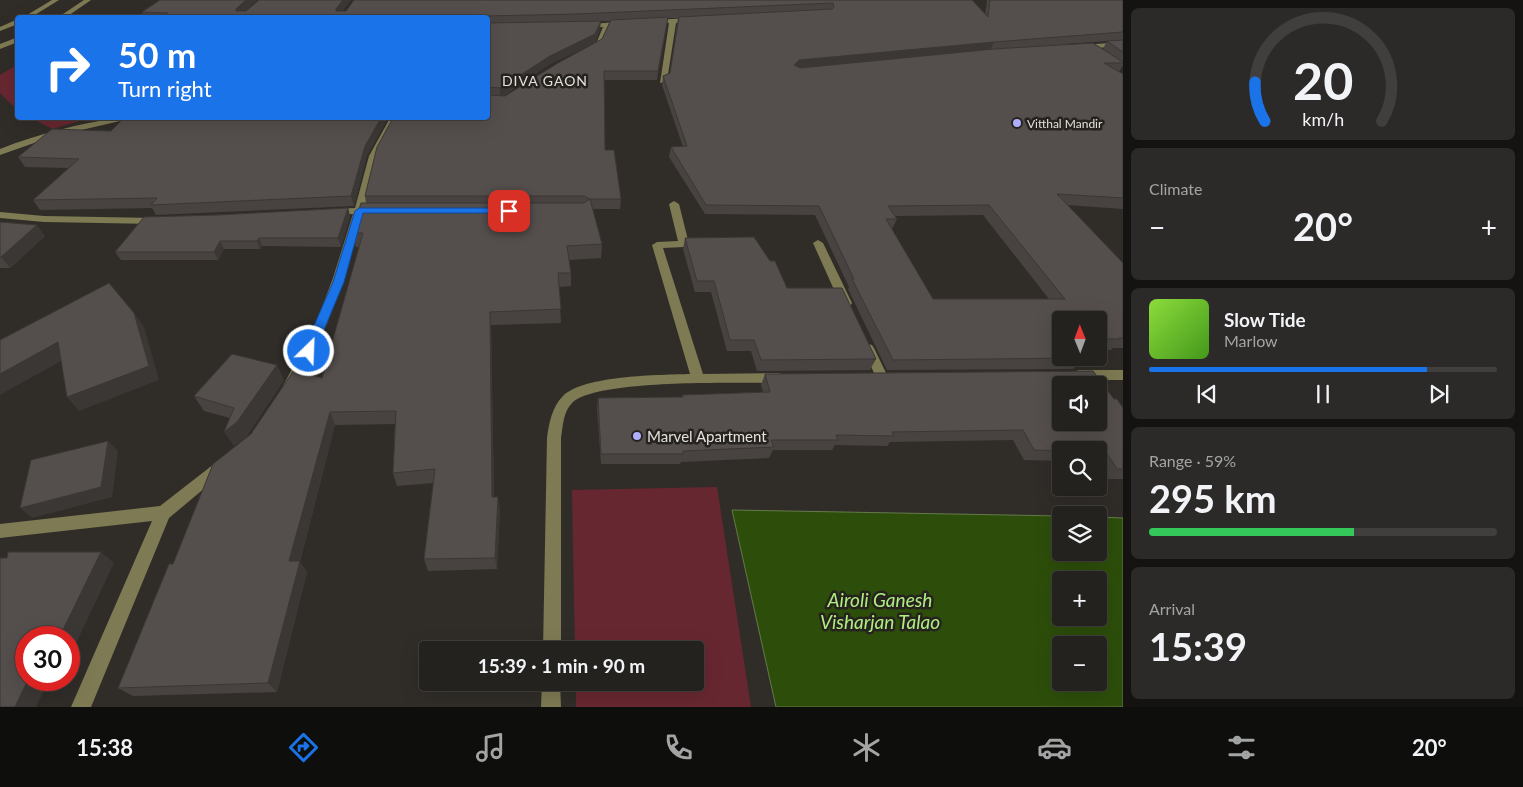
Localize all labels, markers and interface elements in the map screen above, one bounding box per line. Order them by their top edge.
text: 50 m [118,33,196,75]
icon: right [35,35,100,100]
text: 20 [1293,49,1353,111]
district label: DIVA GAON [502,72,588,89]
text: Turn right [118,75,212,102]
text: km/h [1302,108,1344,130]
place label: Vitthal Mandir [1027,116,1103,131]
marker: Vitthal Mandir [1011,117,1023,129]
text: Climate [1149,179,1202,198]
pin [488,190,530,232]
icon: arrive [495,197,523,225]
text: 20° [1293,203,1353,249]
text: − [1149,210,1165,244]
text: + [1481,210,1497,244]
text: Slow Tide [1224,308,1306,331]
north arrow [1052,311,1108,366]
map controls [1052,311,1107,691]
position arrow [282,324,334,376]
text: Marlow [1224,331,1278,350]
button: sound [1052,376,1107,431]
icon: previous [1193,380,1221,408]
icon: pause [1309,380,1337,408]
icon: next [1425,380,1453,408]
place label: Marvel Apartment [647,427,767,445]
marker: Marvel Apartment [631,430,643,442]
button: search [1052,441,1107,496]
text: Range · 59% [1149,451,1236,470]
text: 295 km [1149,475,1277,521]
button: layers [1052,506,1107,561]
button: + [1052,571,1107,626]
water label: Airoli Ganesh Visharjan Talao [820,588,940,633]
text: Arrival [1149,599,1195,618]
text: 15:39 [1149,623,1247,669]
speed limit sign: 30 [15,626,80,691]
button: − [1052,636,1107,691]
text: 15:39 · 1 min · 90 m [478,654,645,677]
icon: directions [286,730,321,765]
icon: music [473,730,508,765]
icon: phone [661,730,696,765]
icon: climate [849,730,884,765]
icon: car [1037,730,1072,765]
icon: filters [1224,730,1259,765]
text: 15:38 [76,734,133,761]
text: 20° [1412,734,1447,761]

